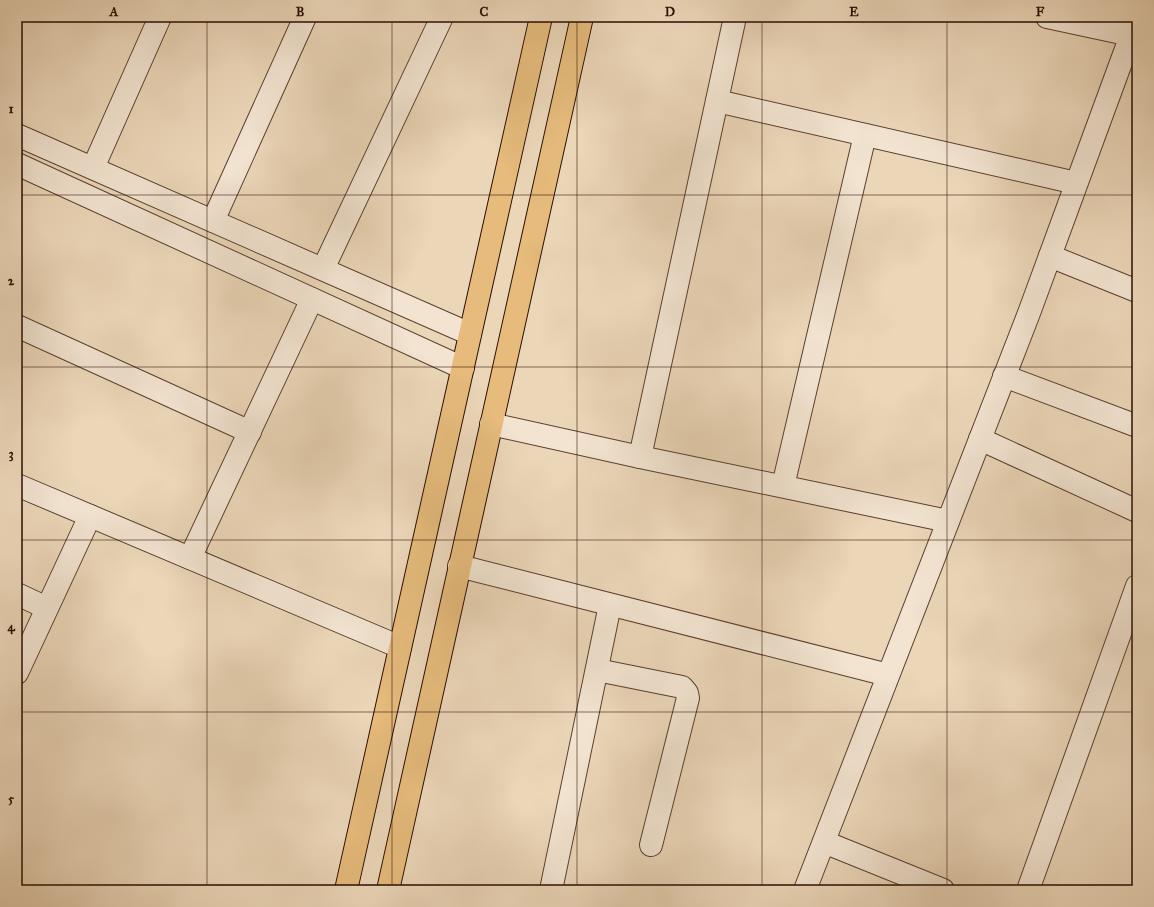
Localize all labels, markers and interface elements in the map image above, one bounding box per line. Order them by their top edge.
text: A [109,4,119,20]
text: B [296,4,305,20]
text: C [480,4,489,20]
text: D [665,4,675,20]
text: E [849,4,859,20]
text: F [1036,4,1045,20]
text: 1 [8,101,14,117]
text: 2 [8,273,15,289]
text: 3 [8,446,14,462]
text: 4 [7,619,15,635]
text: 5 [8,791,15,807]

